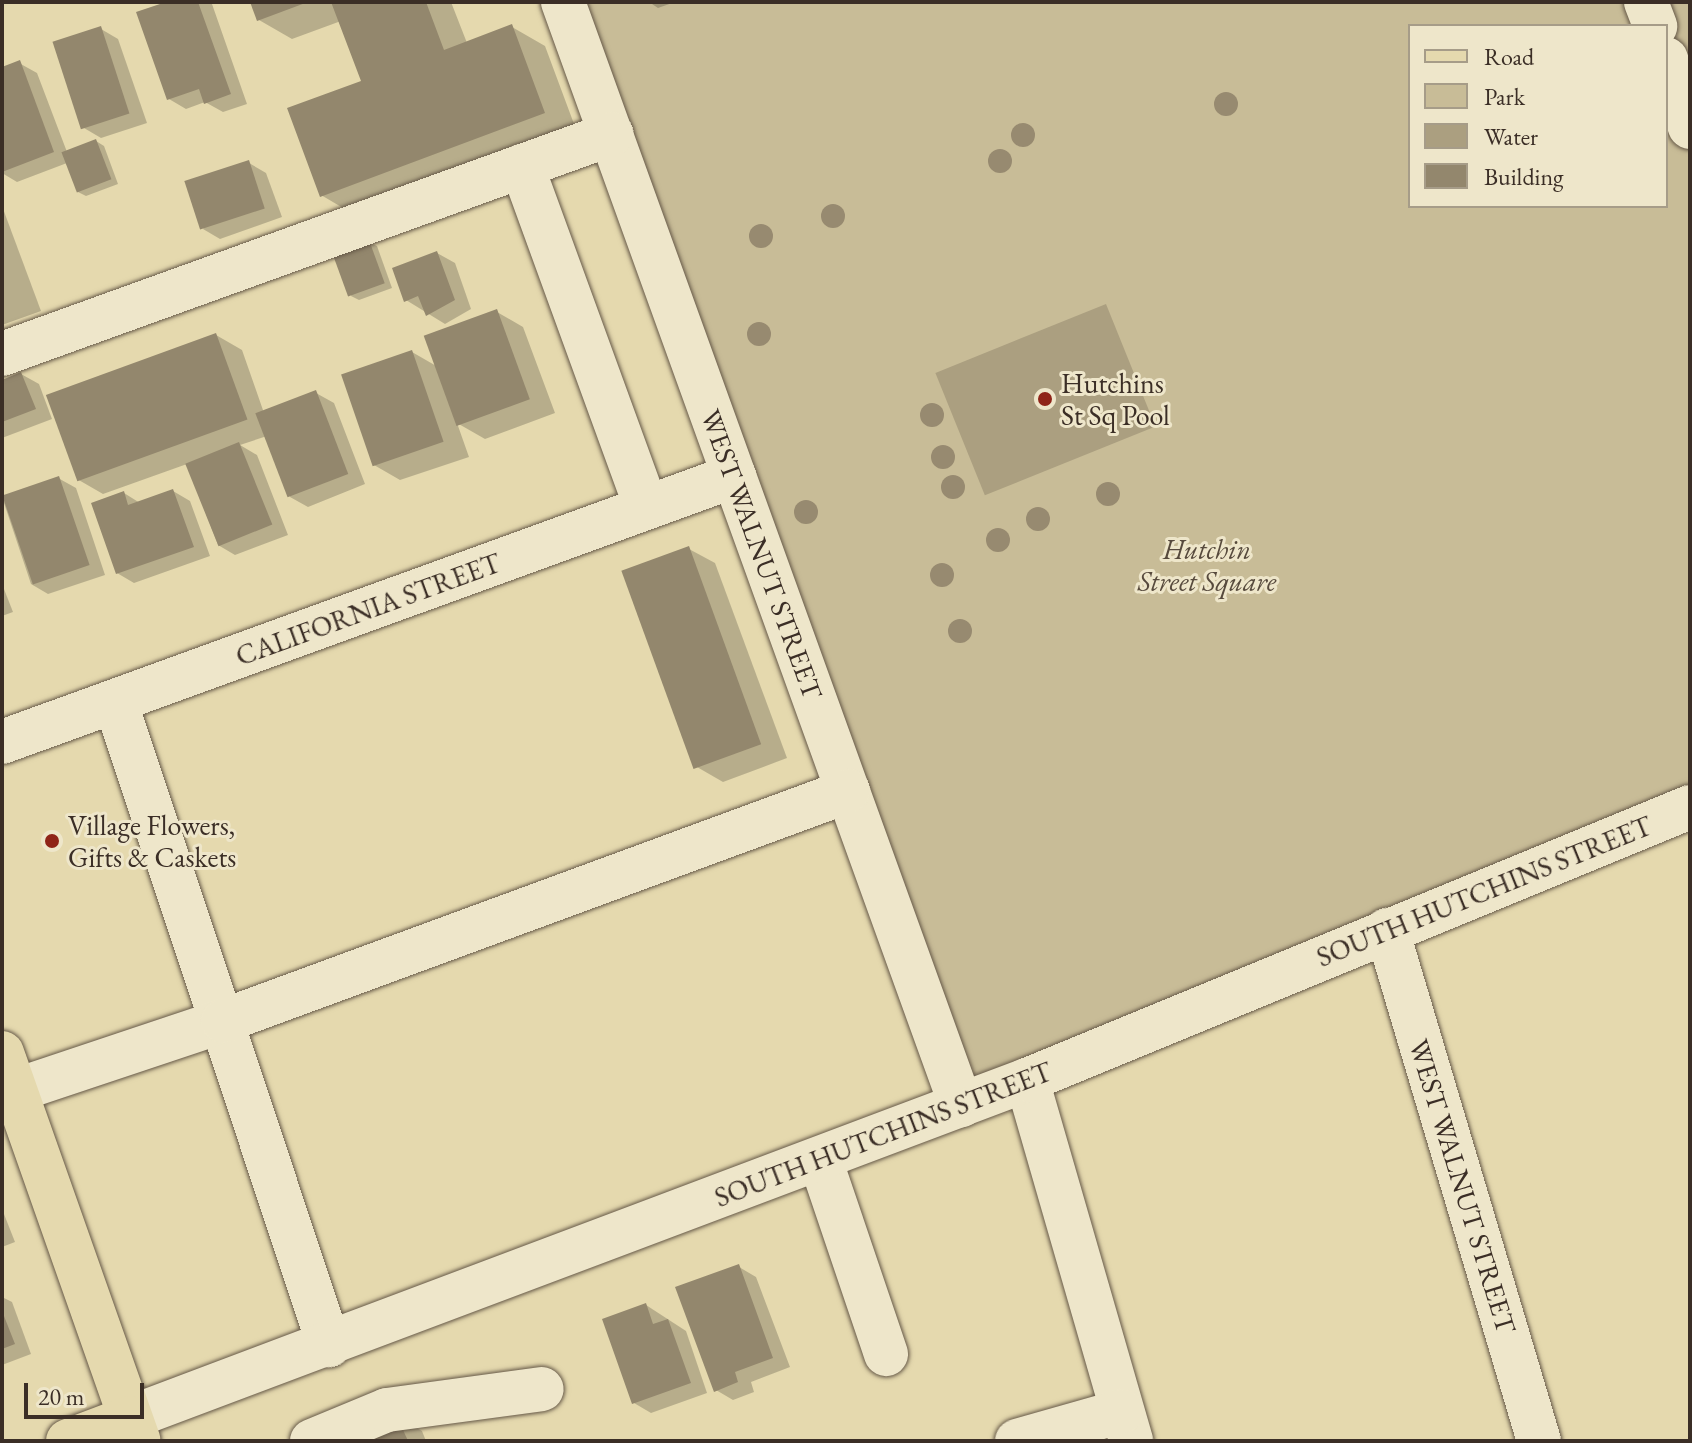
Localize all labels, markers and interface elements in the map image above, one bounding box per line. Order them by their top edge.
legend [1408,24,1668,208]
text: Road [1484,41,1534,72]
text: Park [1484,81,1525,112]
text: Water [1484,121,1538,152]
text: Building [1484,161,1564,192]
place label: Hutchins St Sq Pool [1061,366,1170,432]
marker: Hutchins St Sq Pool [1036,390,1054,408]
street label: WEST WALNUT STREET [694,405,830,703]
park label: Hutchin Street Square [1138,532,1276,598]
street label: CALIFORNIA STREET [231,545,505,673]
place label: Village Flowers, Gifts & Caskets [68,808,236,874]
street label: SOUTH HUTCHINS STREET [1311,808,1657,974]
marker: Village Flowers, Gifts & Caskets [43,832,61,850]
street label: WEST WALNUT STREET [1402,1035,1524,1337]
street label: SOUTH HUTCHINS STREET [710,1054,1056,1214]
scale bar [28,1367,148,1417]
text: 20 m [38,1381,85,1412]

